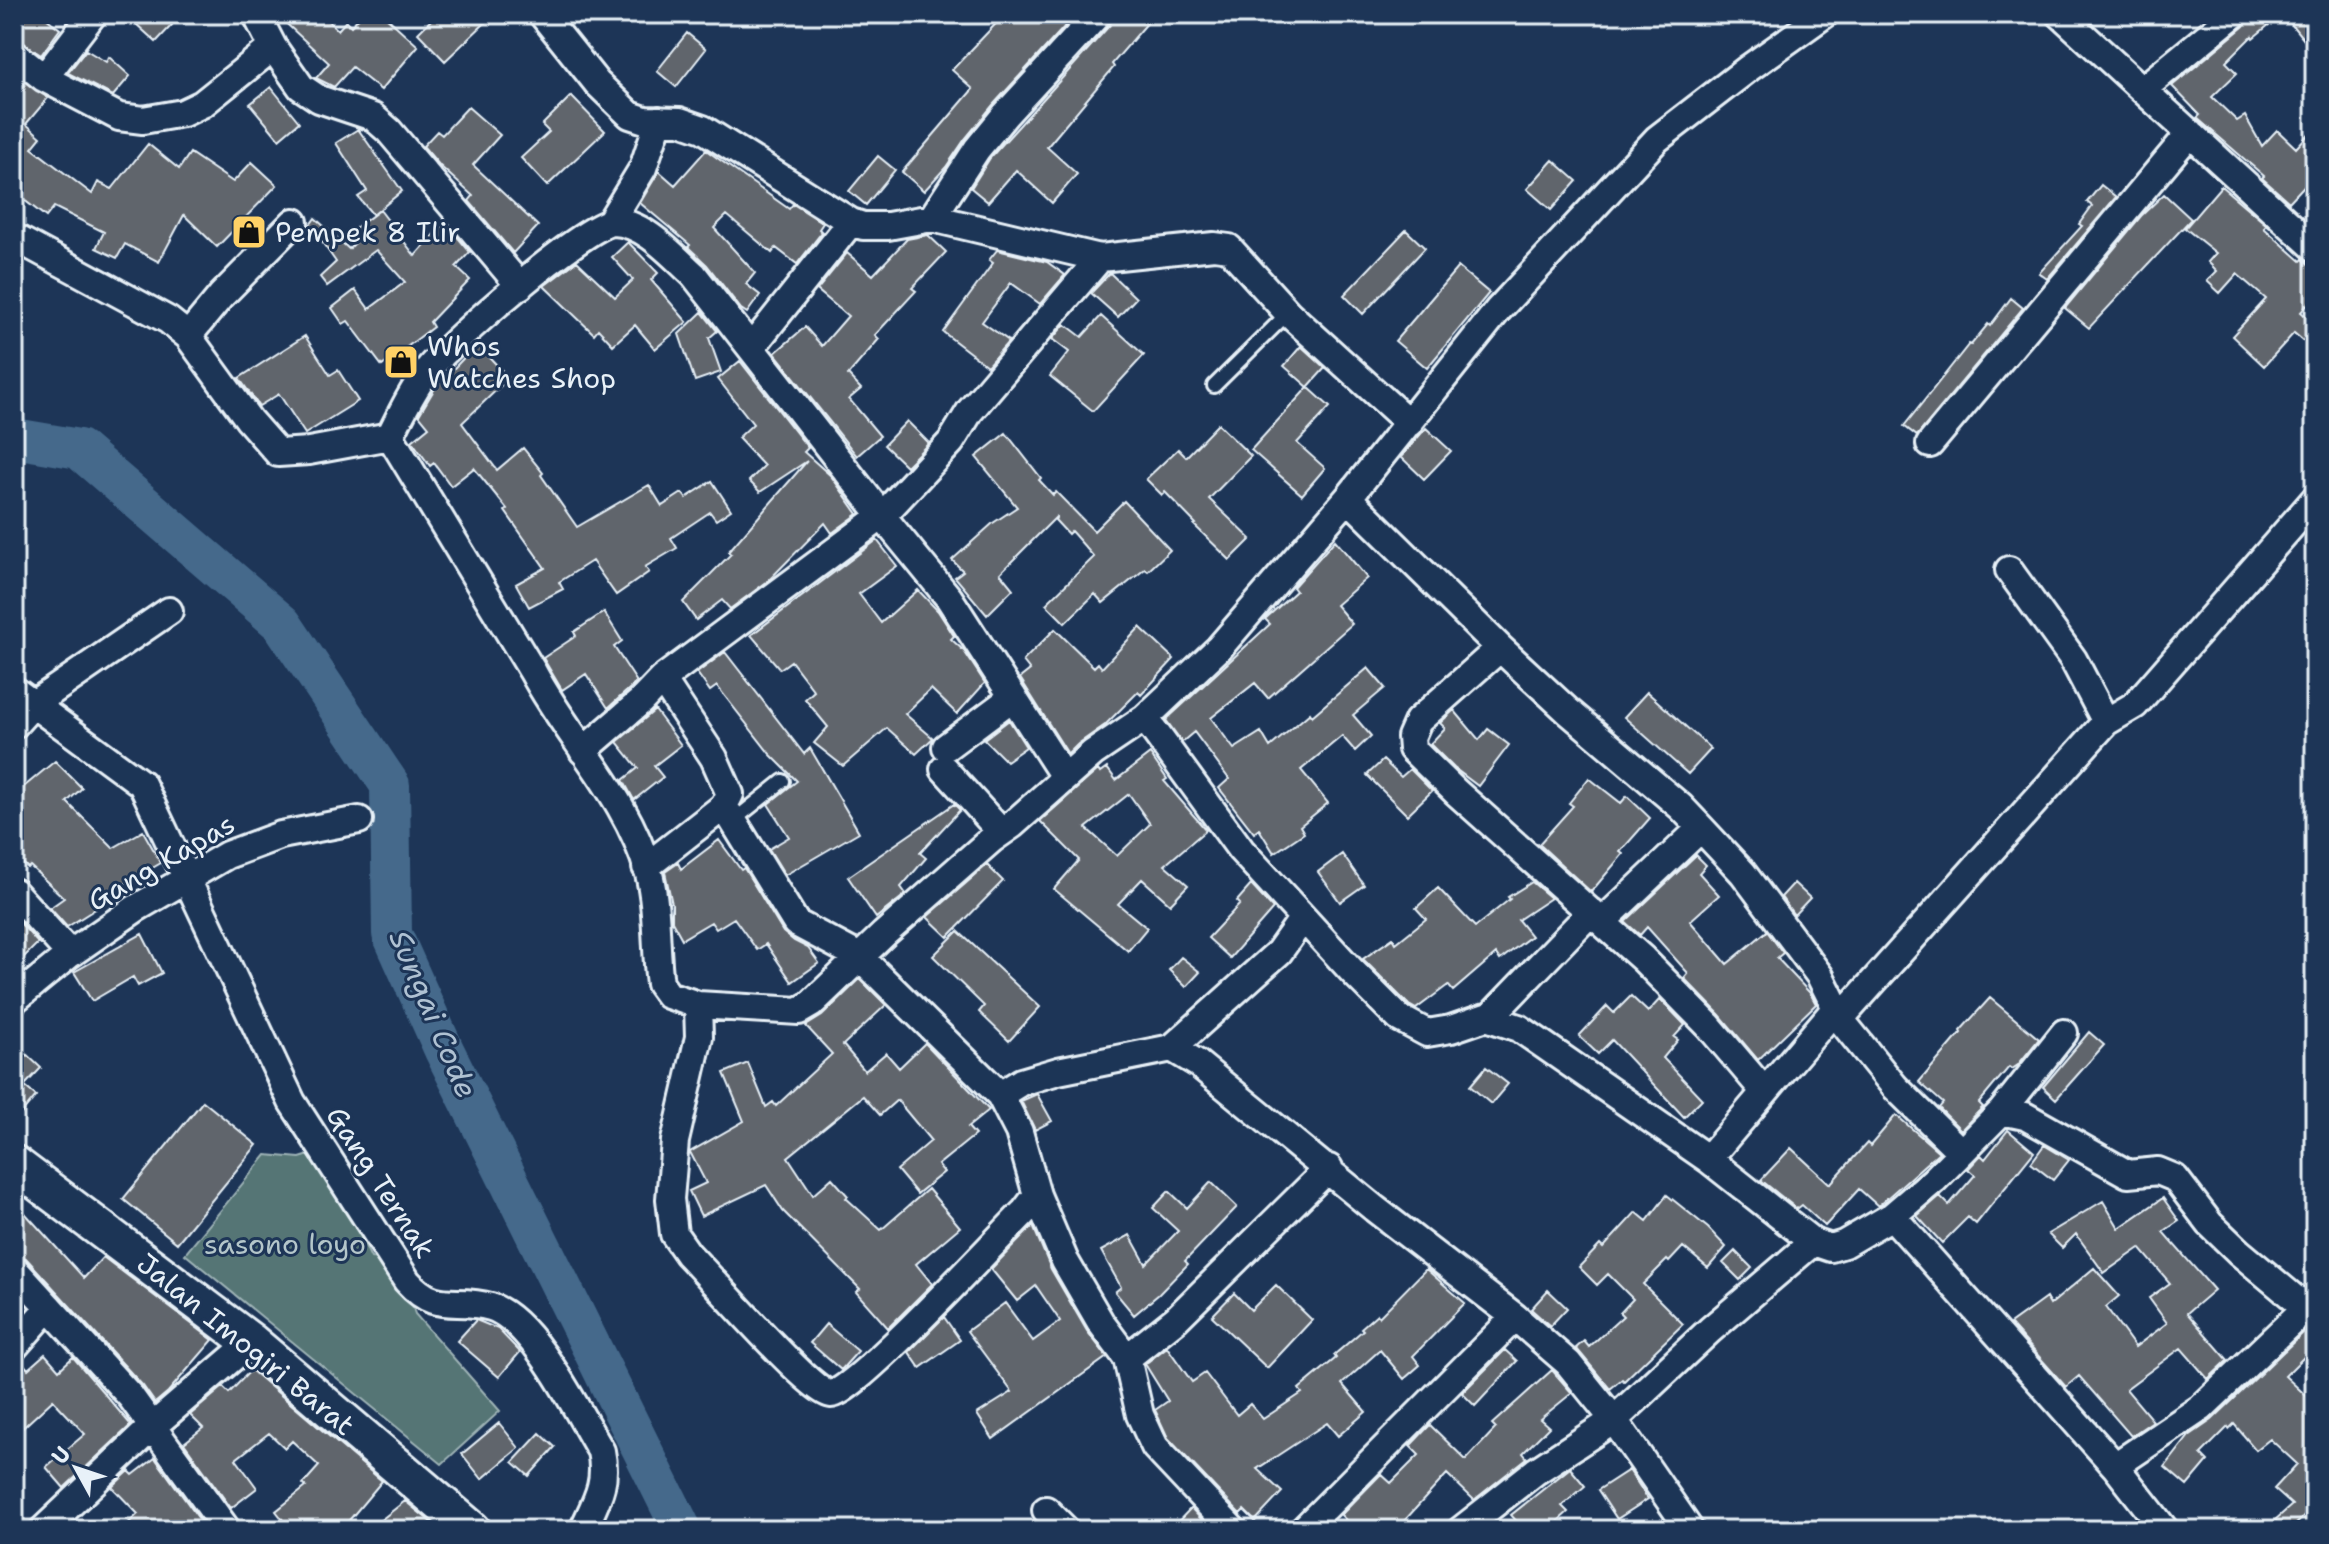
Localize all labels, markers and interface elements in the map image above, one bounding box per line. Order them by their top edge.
shop icon: Pempek 8 Ilir [230,213,268,251]
place label: Pempek 8 Ilir [275,213,460,251]
place label: Whos Watches Shop [427,327,616,397]
shop icon: Whos Watches Shop [382,343,420,381]
street label: Gang Kapas [80,805,242,919]
water label: Sungai Code [380,923,487,1104]
street label: Gang Ternak [318,1099,444,1265]
park label: sasono loyo [204,1225,366,1263]
street label: Jalan Imogiri Barat [129,1244,363,1444]
north arrow [36,1428,116,1508]
text: U [45,1440,77,1471]

